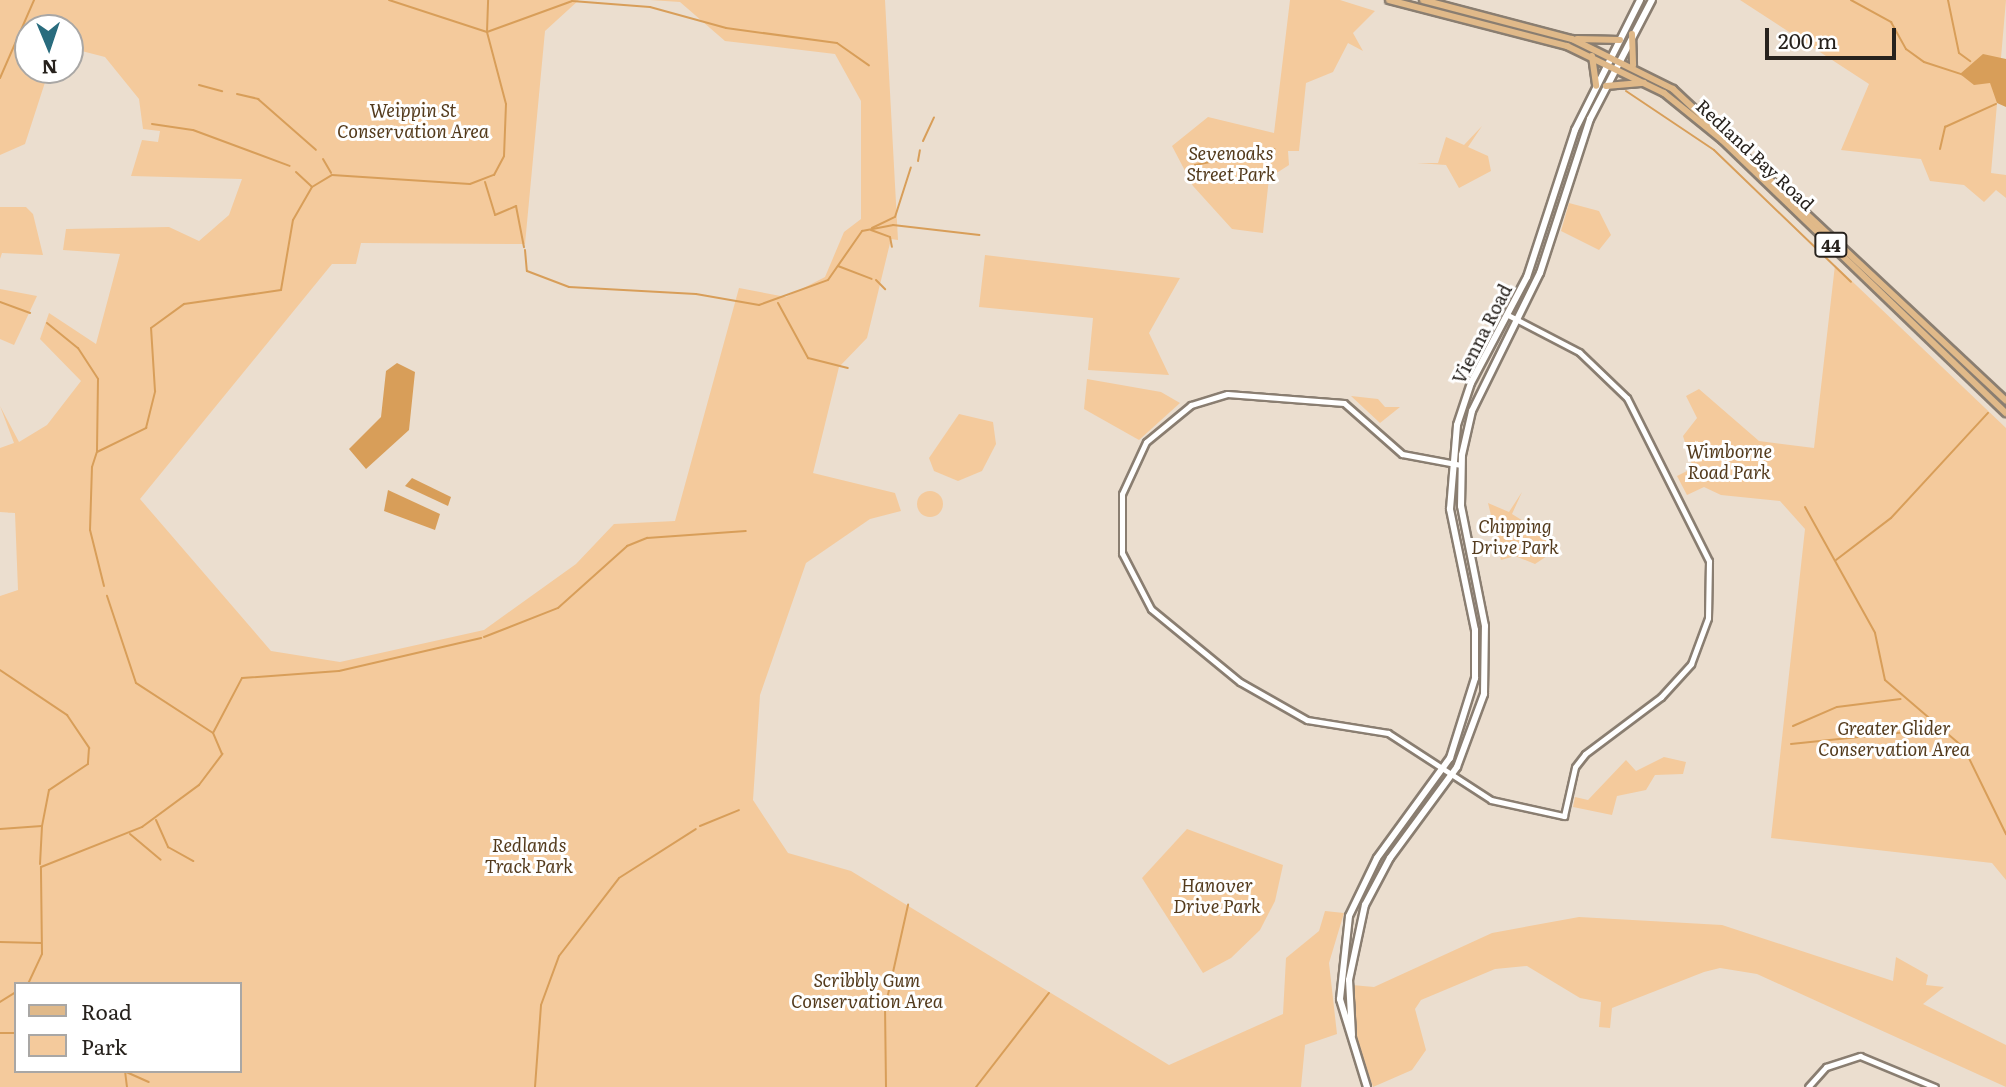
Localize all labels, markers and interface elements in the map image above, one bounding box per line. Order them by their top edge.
north arrow [14,14,84,84]
scale bar [1768,14,1899,58]
text: 200 m [1778,24,1838,55]
text: N [41,54,58,82]
street label: Redland Bay Road [1692,95,1818,215]
park label: Weippin St Conservation Area [337,100,489,142]
park label: Sevenoaks Street Park [1186,143,1276,186]
road number: 44 [1814,232,1848,258]
street label: Vienna Road [1448,281,1516,387]
park label: Wimborne Road Park [1686,441,1772,484]
park label: Chipping Drive Park [1471,516,1559,558]
park label: Greater Glider Conservation Area [1818,718,1970,760]
park label: Redlands Track Park [485,835,573,878]
park label: Hanover Drive Park [1173,875,1261,917]
park label: Scribbly Gum Conservation Area [791,970,943,1012]
legend [14,982,242,1073]
text: Road [81,995,132,1026]
text: Park [81,1030,127,1061]

